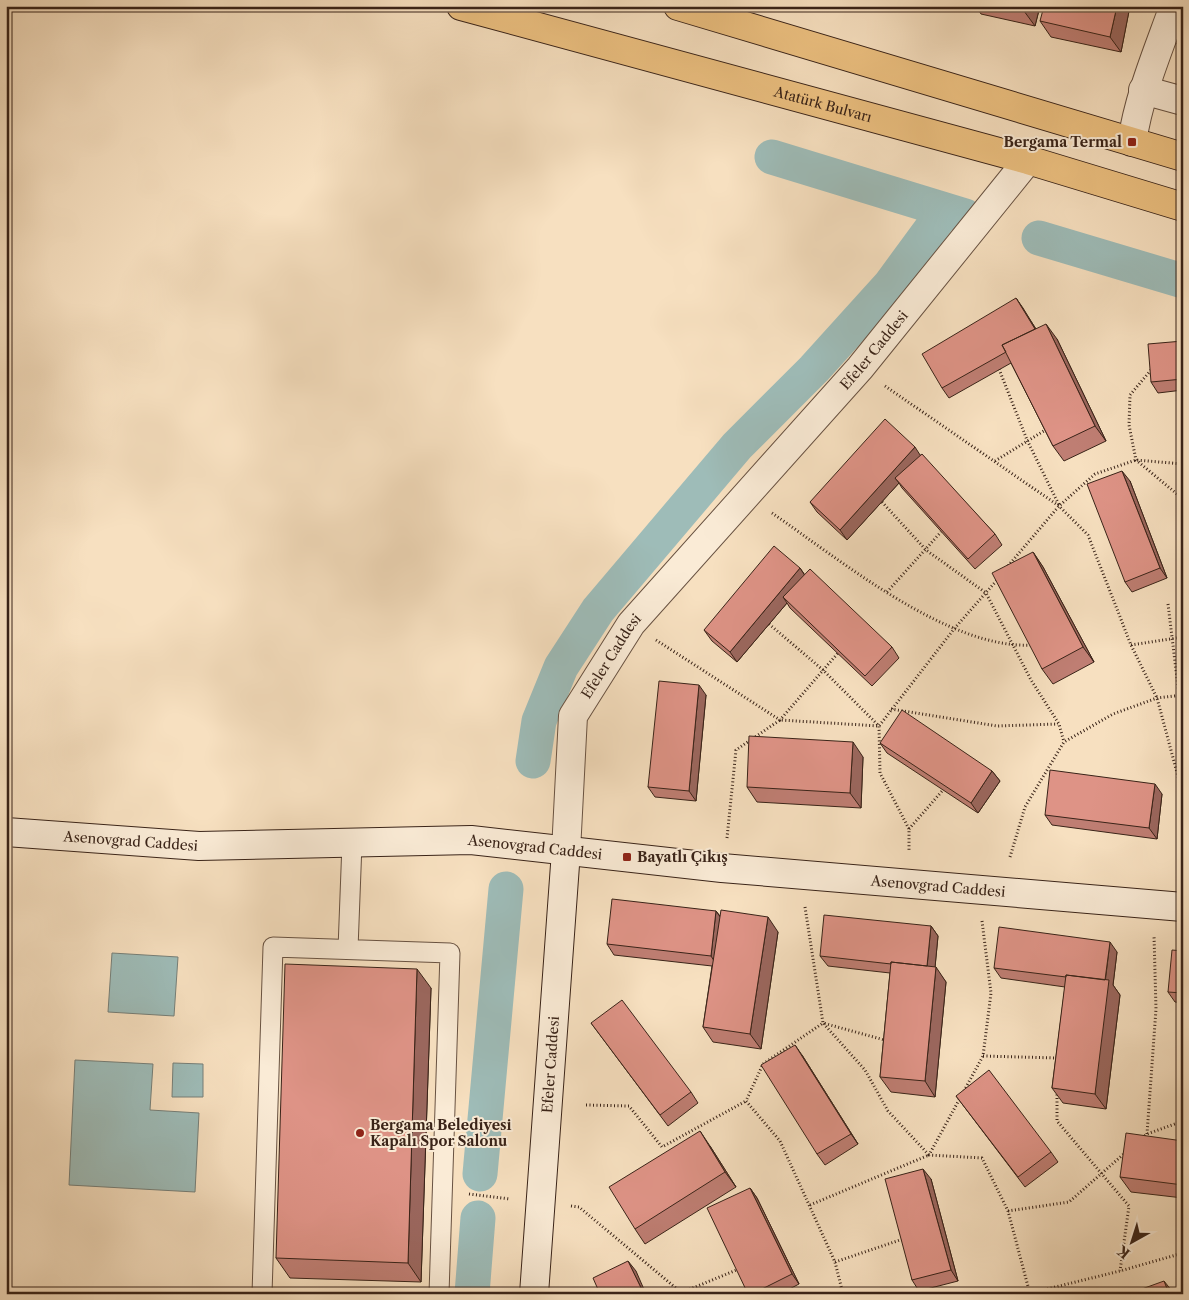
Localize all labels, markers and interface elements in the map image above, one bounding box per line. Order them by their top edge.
street label: Atatürk Bulvarı [771,82,874,126]
place label: Bergama Termal [1004,133,1122,151]
marker: Bergama Termal [1126,136,1138,148]
street label: Efeler Caddesi [836,307,912,393]
street label: Efeler Caddesi [577,610,645,702]
street label: Asenovgrad Caddesi [62,827,199,855]
street label: Asenovgrad Caddesi [466,831,603,864]
place label: Bayatlı Çıkış [637,848,728,866]
marker: Bayatlı Çıkış [621,851,633,863]
street label: Asenovgrad Caddesi [869,872,1006,901]
street label: Efeler Caddesi [538,1015,563,1114]
place label: Bergama Belediyesi Kapalı Spor Salonu [370,1116,512,1150]
marker: Bergama Belediyesi Kapalı Spor Salonu [354,1127,366,1139]
north arrow [1106,1218,1156,1268]
text: K [1113,1241,1134,1263]

